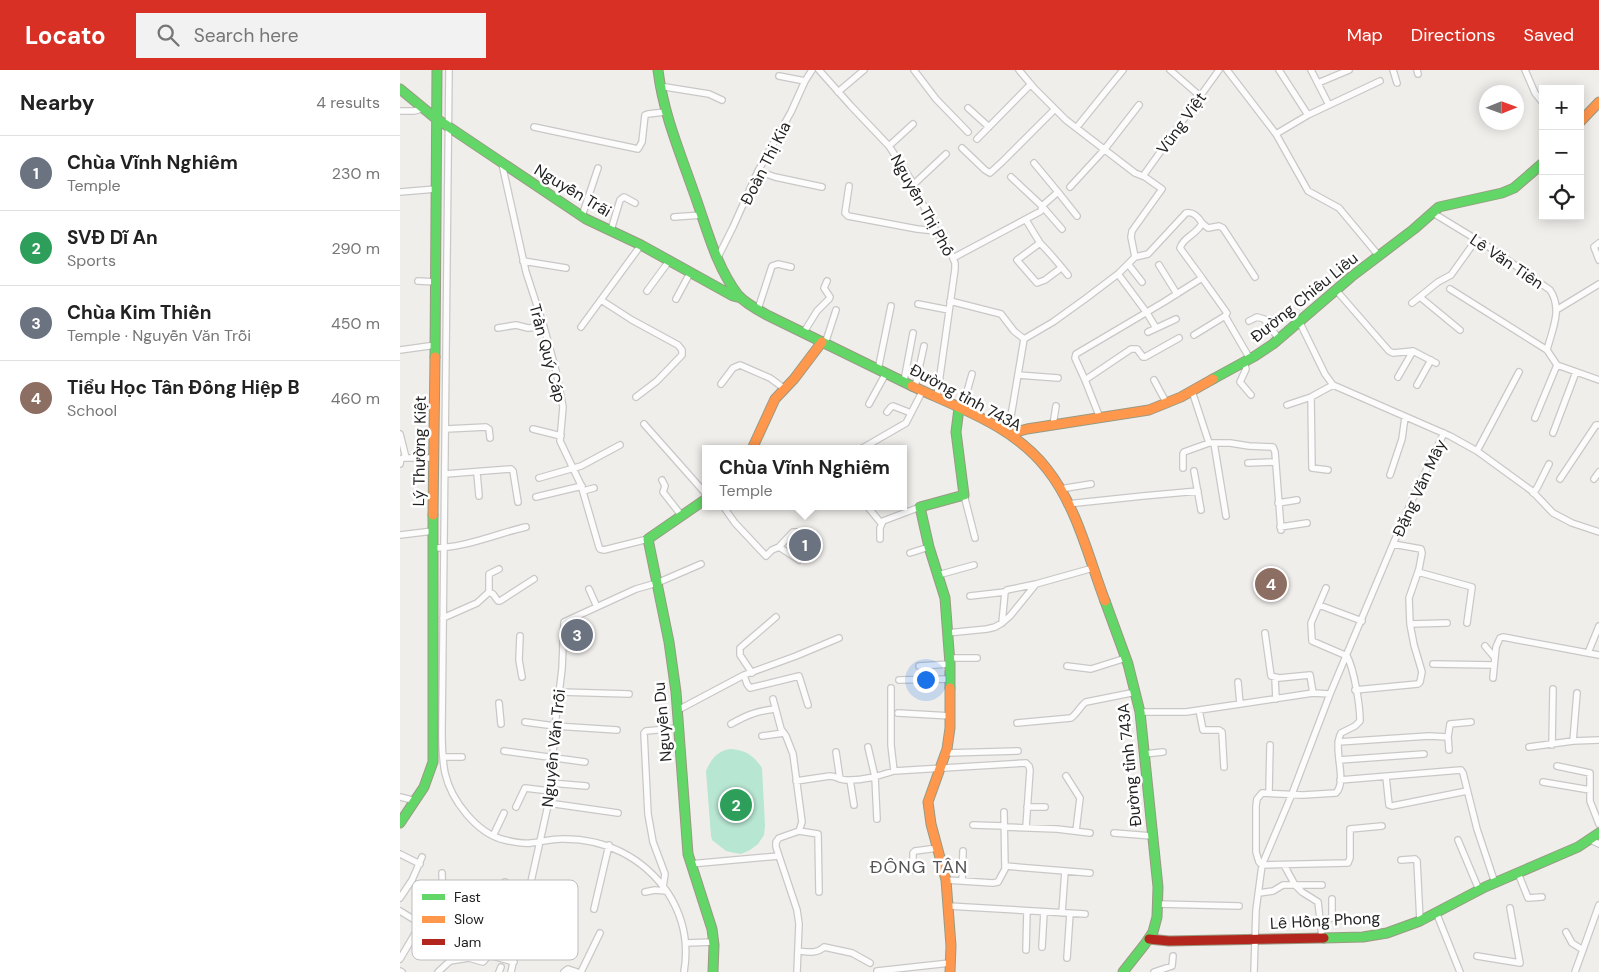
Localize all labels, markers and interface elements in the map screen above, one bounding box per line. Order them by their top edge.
search box [136,13,486,58]
text: Locato [25,20,106,51]
icon: search [154,21,182,49]
text: Search here [194,23,299,48]
text: Map [1347,23,1383,47]
text: Directions [1411,23,1496,47]
text: Saved [1524,23,1574,47]
north arrow [1479,85,1524,130]
map controls [1539,85,1584,220]
button: + [1539,85,1584,130]
street label: Vũng Việt [1152,88,1211,158]
text: Nearby [20,89,94,117]
text: 4 results [316,92,380,113]
street label: Đoàn Thị Kia [735,118,795,208]
button: − [1539,130,1584,175]
text: Chùa Vĩnh Nghiêm [67,150,238,175]
street label: Nguyễn Thị Phố [886,150,959,260]
street label: Nguyễn Trãi [530,159,615,222]
text: 1 [33,163,39,184]
text: 230 m [332,163,380,184]
text: Temple [67,175,121,196]
button: locate [1539,175,1584,220]
text: SVĐ Dĩ An [67,225,158,250]
street label: Lê Văn Tiên [1466,229,1548,294]
text: 2 [31,238,41,259]
text: 290 m [331,238,380,259]
street label: Đường Chiêu Liêu [1246,248,1362,347]
text: Sports [67,250,116,271]
text: Chùa Kim Thiền [67,300,211,325]
street label: Trần Quý Cáp [524,302,571,405]
text: 3 [31,313,41,334]
text: 450 m [331,313,380,334]
text: Temple · Nguyễn Văn Trỗi [67,325,251,346]
street label: Đường tỉnh 743A [906,359,1026,436]
text: Tiểu Học Tân Đông Hiệp B [67,375,300,400]
text: 4 [31,388,41,409]
text: 460 m [331,388,380,409]
street label: Lý Thường Kiệt [408,395,431,507]
text: School [67,400,117,421]
street label: Đặng Văn Mây [1388,436,1451,540]
popup [702,445,907,510]
text: Chùa Vĩnh Nghiêm [719,455,890,480]
text: Temple [719,480,773,501]
pin: 1 [789,526,821,564]
pin: 4 [1255,565,1287,603]
pin: 3 [561,616,593,654]
your location [913,667,939,693]
street label: Nguyễn Du [649,681,676,763]
street label: Nguyễn Văn Trỗi [537,688,570,808]
street label: Đường tỉnh 743A [1113,702,1146,828]
pin: 2 [720,786,752,824]
district label: ĐÔNG TÂN [870,855,968,879]
legend [412,880,578,960]
text: Fast [454,888,481,906]
street label: Lê Hồng Phong [1269,907,1381,934]
text: Slow [454,910,484,928]
text: Jam [454,933,481,951]

